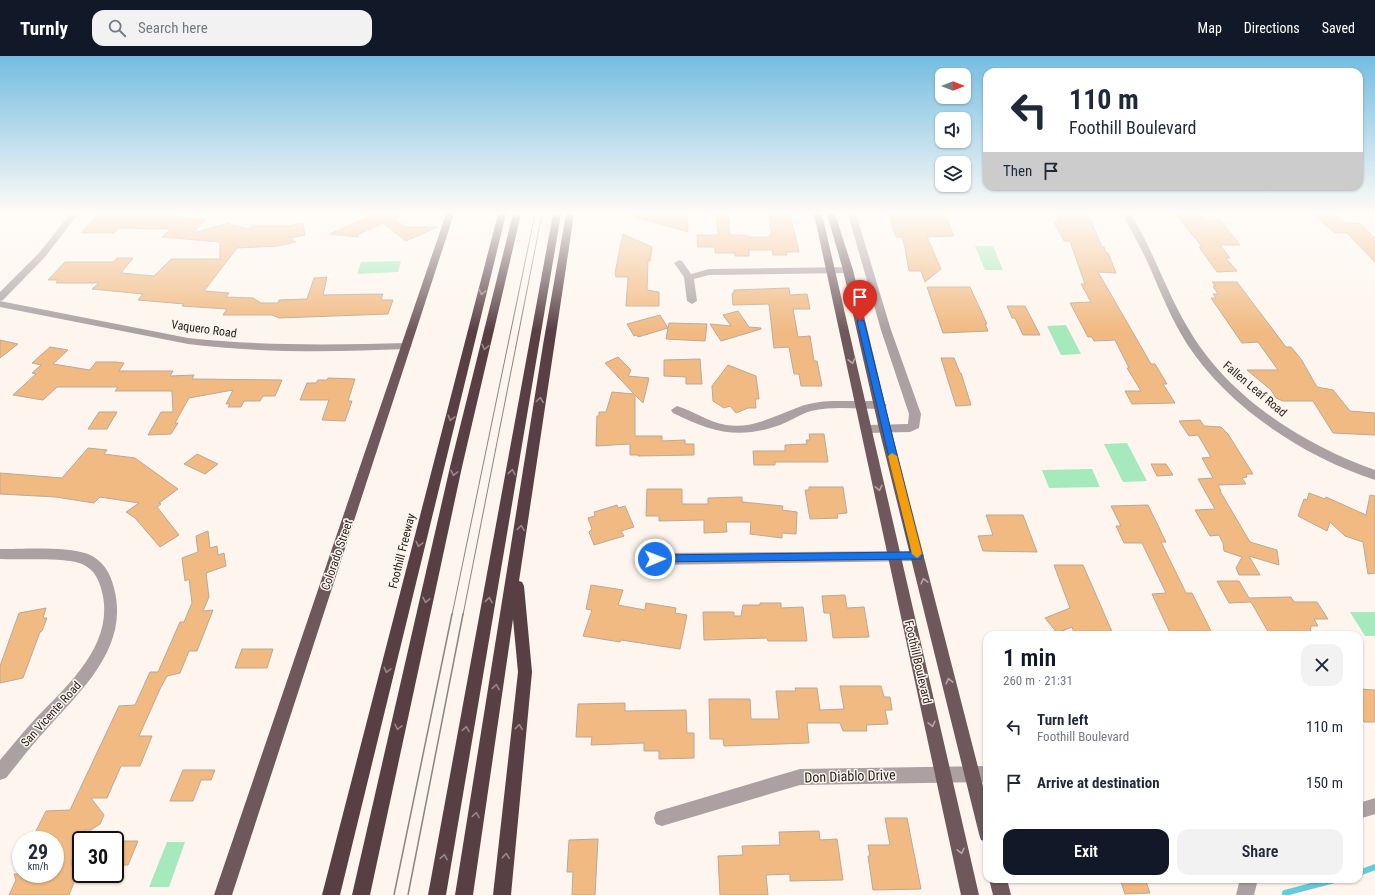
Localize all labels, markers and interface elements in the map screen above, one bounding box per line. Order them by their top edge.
search box [92,10,372,46]
text: Turnly [20,17,68,40]
icon: search [106,17,128,39]
text: Search here [138,19,208,37]
text: Map [1198,20,1222,36]
text: Directions [1244,20,1300,36]
text: Saved [1322,20,1355,36]
north arrow [935,68,971,104]
map controls [935,68,971,192]
text: 110 m [1069,83,1139,116]
icon: left [1003,84,1055,136]
button: sound [935,112,971,148]
text: Foothill Boulevard [1069,117,1197,138]
button: layers [935,156,971,192]
icon: arrive [1040,160,1062,182]
text: Then [1003,162,1032,180]
pin [843,280,877,321]
icon: arrive [849,286,871,308]
one-way arrow [479,289,487,295]
street label: Vaquero Road [170,317,238,341]
one-way arrow [481,344,489,350]
one-way arrow [847,358,855,364]
street label: Fallen Leaf Road [1220,358,1290,420]
one-way arrow [535,397,544,403]
one-way arrow [447,415,455,422]
one-way arrow [507,469,516,476]
one-way arrow [451,470,459,477]
one-way arrow [875,485,883,491]
street label: Foothill Freeway [386,512,418,590]
street label: Colorado Street [318,517,356,592]
one-way arrow [516,525,525,531]
position arrow [634,538,676,580]
one-way arrow [415,541,424,548]
one-way arrow [920,578,928,584]
one-way arrow [423,597,431,603]
one-way arrow [484,597,493,604]
street label: Foothill Boulevard [902,619,934,705]
text: 1 min [1003,644,1056,672]
button: close [1301,644,1343,686]
one-way arrow [383,667,392,674]
text: 260 m · 21:31 [1003,673,1073,688]
street label: San Vicente Road [18,678,84,750]
one-way arrow [945,678,953,684]
one-way arrow [491,683,500,690]
text: Turn left [1037,711,1088,729]
icon: left [1003,716,1025,738]
text: 110 m [1306,718,1343,736]
one-way arrow [927,720,936,727]
one-way arrow [395,724,403,730]
one-way arrow [514,724,523,730]
one-way arrow [462,725,470,732]
text: Foothill Boulevard [1037,729,1129,744]
street label: Don Diablo Drive [804,766,896,786]
icon: arrive [1003,772,1025,794]
text: Arrive at destination [1037,774,1160,792]
text: 150 m [1306,774,1343,792]
one-way arrow [471,812,480,818]
button: Exit [1003,829,1169,875]
button: Share [1177,829,1343,875]
speed limit sign: 30 [72,831,124,883]
text: 29 [28,840,48,864]
one-way arrow [956,848,964,854]
one-way arrow [439,853,448,860]
one-way arrow [501,853,510,859]
text: km/h [28,861,48,872]

